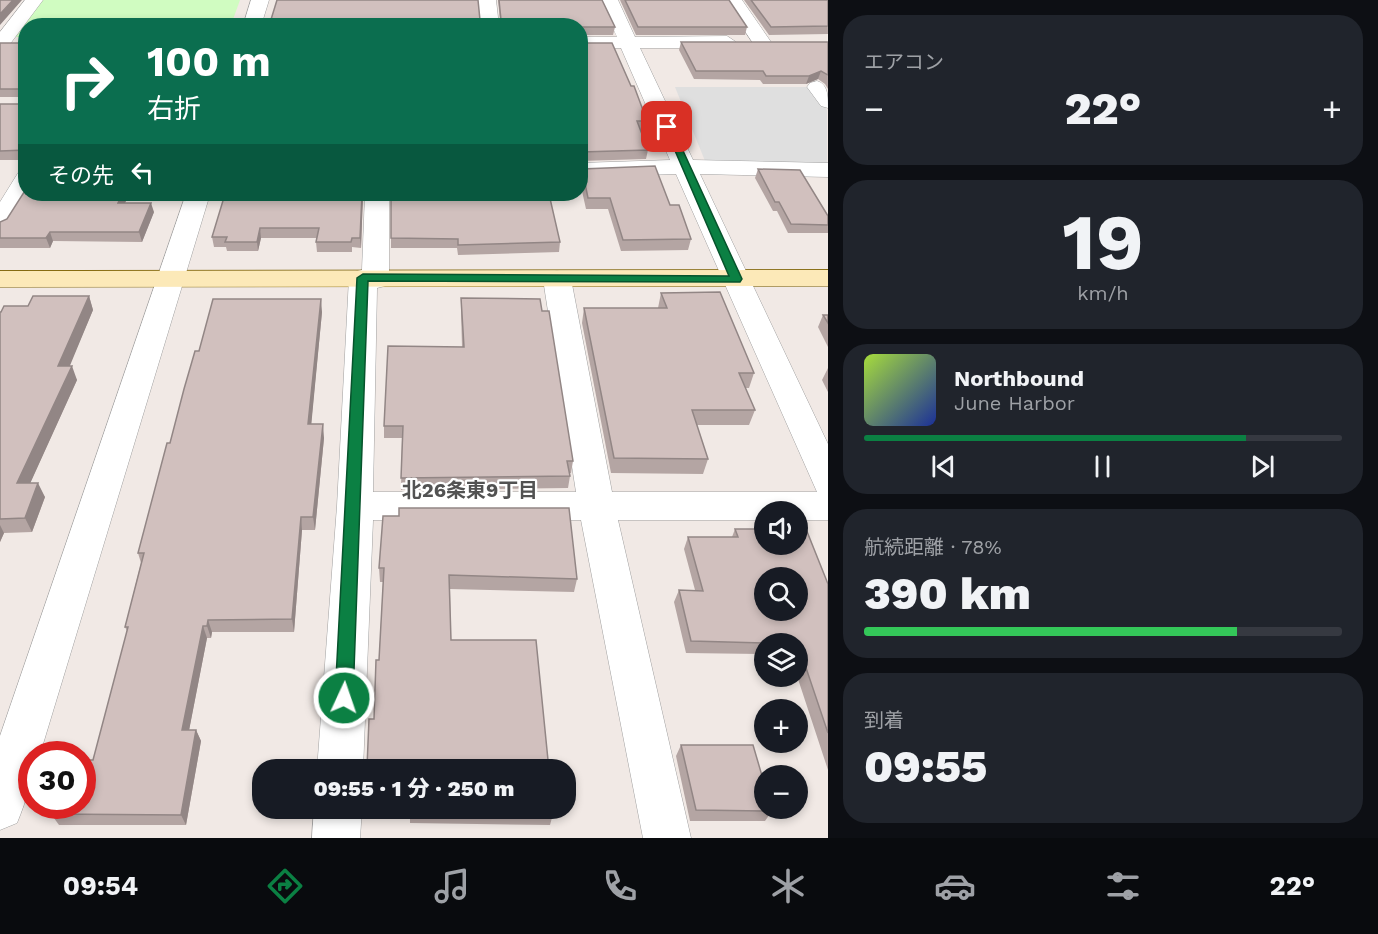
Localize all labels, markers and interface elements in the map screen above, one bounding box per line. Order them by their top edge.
text: 100 m [147,37,271,86]
icon: right [48,42,126,120]
text: エアコン [864,50,944,74]
text: 22° [1065,82,1141,135]
text: − [864,89,884,128]
text: + [1322,89,1342,128]
text: 右折 [147,93,201,125]
pin [641,101,692,152]
icon: arrive [650,110,683,143]
icon: left [126,156,159,189]
text: その先 [48,163,114,188]
text: 19 [1062,196,1144,288]
text: km/h [1077,281,1129,305]
text: Northbound [954,366,1084,391]
text: June Harbor [954,391,1075,415]
icon: previous [927,450,960,483]
icon: pause [1086,450,1119,483]
icon: next [1246,450,1279,483]
district label: 北26条東9丁目 [402,478,538,502]
map controls [754,501,808,819]
button: sound [754,501,808,555]
text: 航続距離 · 78% [864,535,1002,559]
button: search [754,567,808,621]
text: 390 km [864,567,1031,620]
button: layers [754,633,808,687]
position arrow [312,666,376,730]
button: + [754,699,808,753]
text: 到着 [864,708,904,732]
text: 09:55 [864,740,987,793]
speed limit sign: 30 [18,741,96,819]
button: − [754,765,808,819]
text: 09:55 · 1 分 · 250 m [314,776,514,801]
icon: directions [264,865,306,907]
icon: music [431,865,473,907]
icon: phone [599,865,641,907]
icon: climate [767,865,809,907]
icon: car [934,865,976,907]
icon: filters [1102,865,1144,907]
text: 09:54 [63,870,138,902]
text: 22° [1270,870,1315,902]

